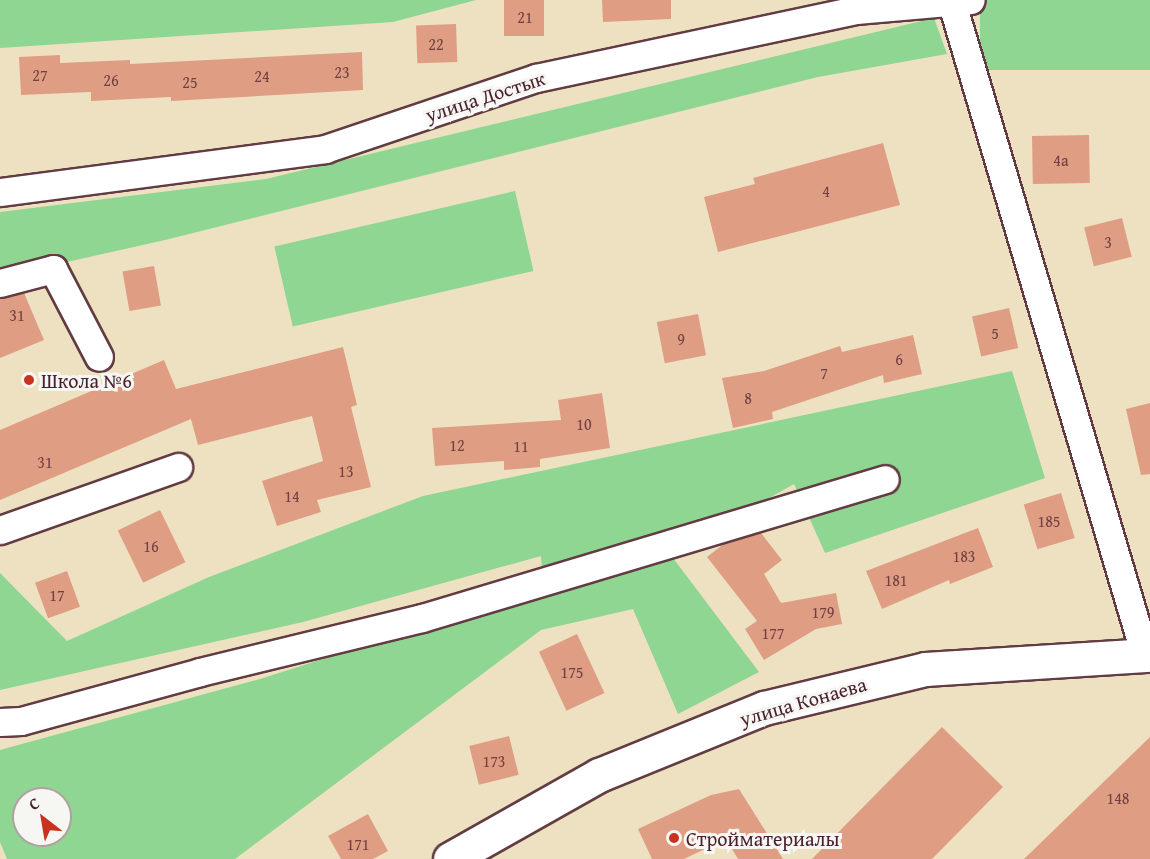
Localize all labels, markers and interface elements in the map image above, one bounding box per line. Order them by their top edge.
house number: 21 [517,7,533,27]
house number: 22 [428,34,444,54]
house number: 23 [334,62,350,82]
house number: 27 [32,65,48,85]
street label: улица Достык [422,65,548,127]
house number: 24 [254,66,270,86]
house number: 26 [103,70,119,90]
house number: 25 [182,72,198,92]
house number: 4а [1053,150,1069,170]
house number: 4 [822,181,830,201]
house number: 3 [1104,232,1112,252]
house number: 31 [9,305,25,325]
house number: 5 [991,323,999,343]
house number: 9 [677,329,685,349]
house number: 6 [895,349,903,369]
house number: 7 [820,363,828,383]
place label: Школа №6 [41,368,132,392]
marker: Школа №6 [22,373,36,387]
house number: 8 [744,388,752,408]
house number: 10 [576,414,592,434]
house number: 12 [449,435,465,455]
house number: 11 [513,436,529,456]
house number: 31 [37,452,53,472]
house number: 13 [338,461,354,481]
house number: 14 [284,486,300,506]
house number: 185 [1037,511,1061,531]
house number: 16 [143,536,159,556]
house number: 183 [952,546,976,566]
house number: 181 [884,570,908,590]
house number: 17 [49,585,65,605]
house number: 179 [811,602,835,622]
house number: 177 [761,623,785,643]
house number: 175 [560,662,584,682]
street label: улица Конаева [737,671,869,731]
house number: 173 [482,751,506,771]
north arrow [12,787,72,847]
house number: 148 [1106,788,1130,808]
text: С [24,791,44,816]
place label: Стройматериалы [686,826,839,850]
marker: Стройматериалы [667,831,681,845]
house number: 171 [346,834,370,854]

